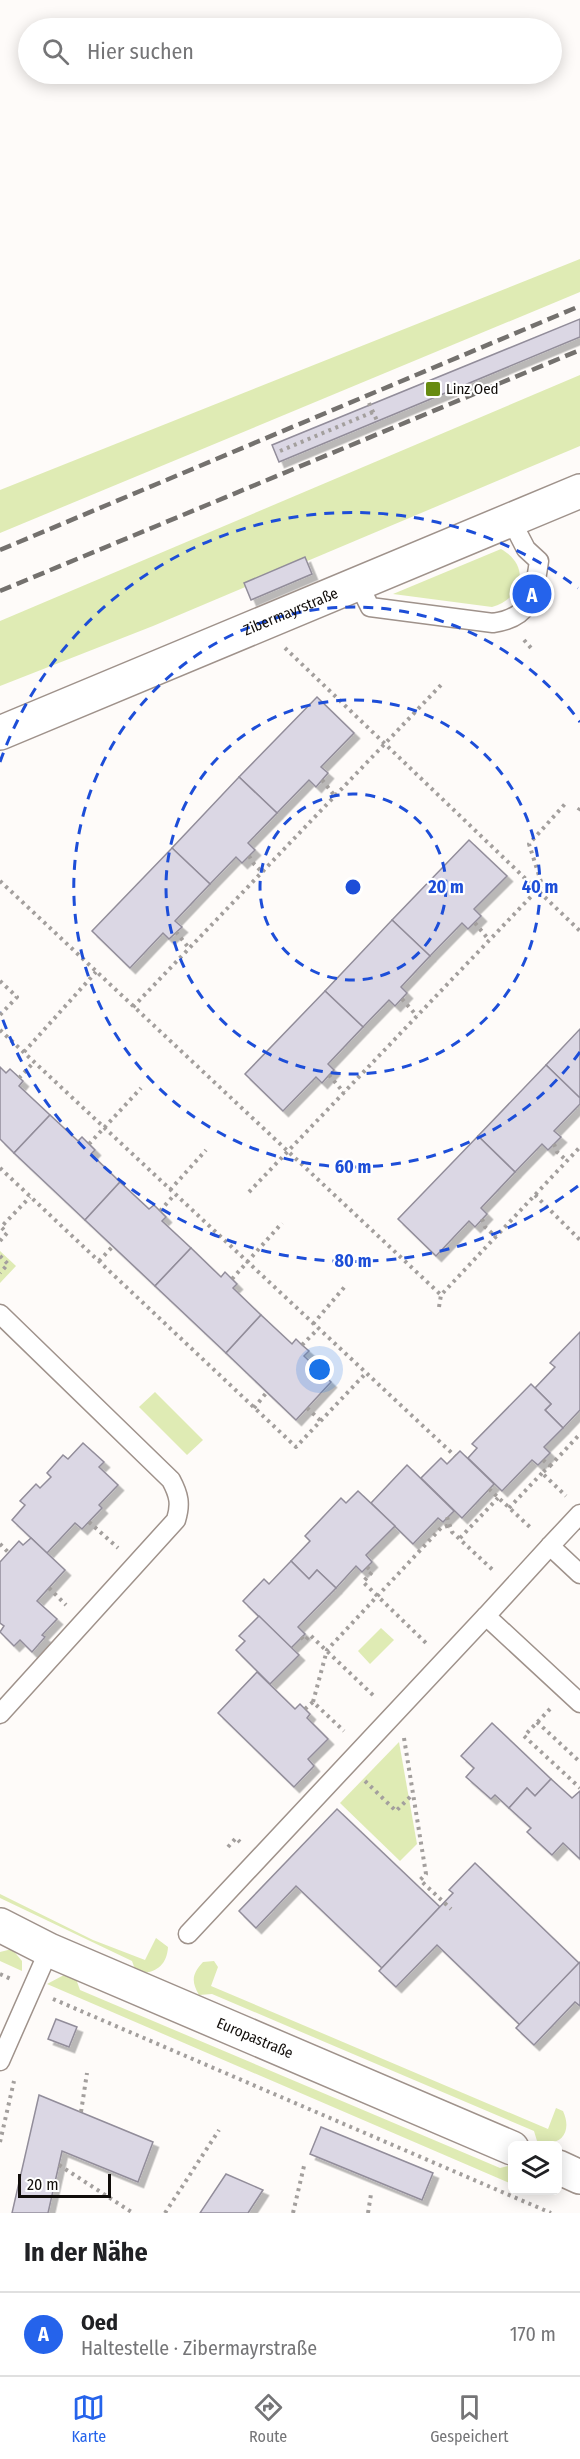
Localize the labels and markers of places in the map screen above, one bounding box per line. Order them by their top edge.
marker: Linz Oed [424,380,442,398]
place label: Linz Oed [446,380,499,398]
pin: A [512,572,552,616]
centre of rings [343,877,363,897]

